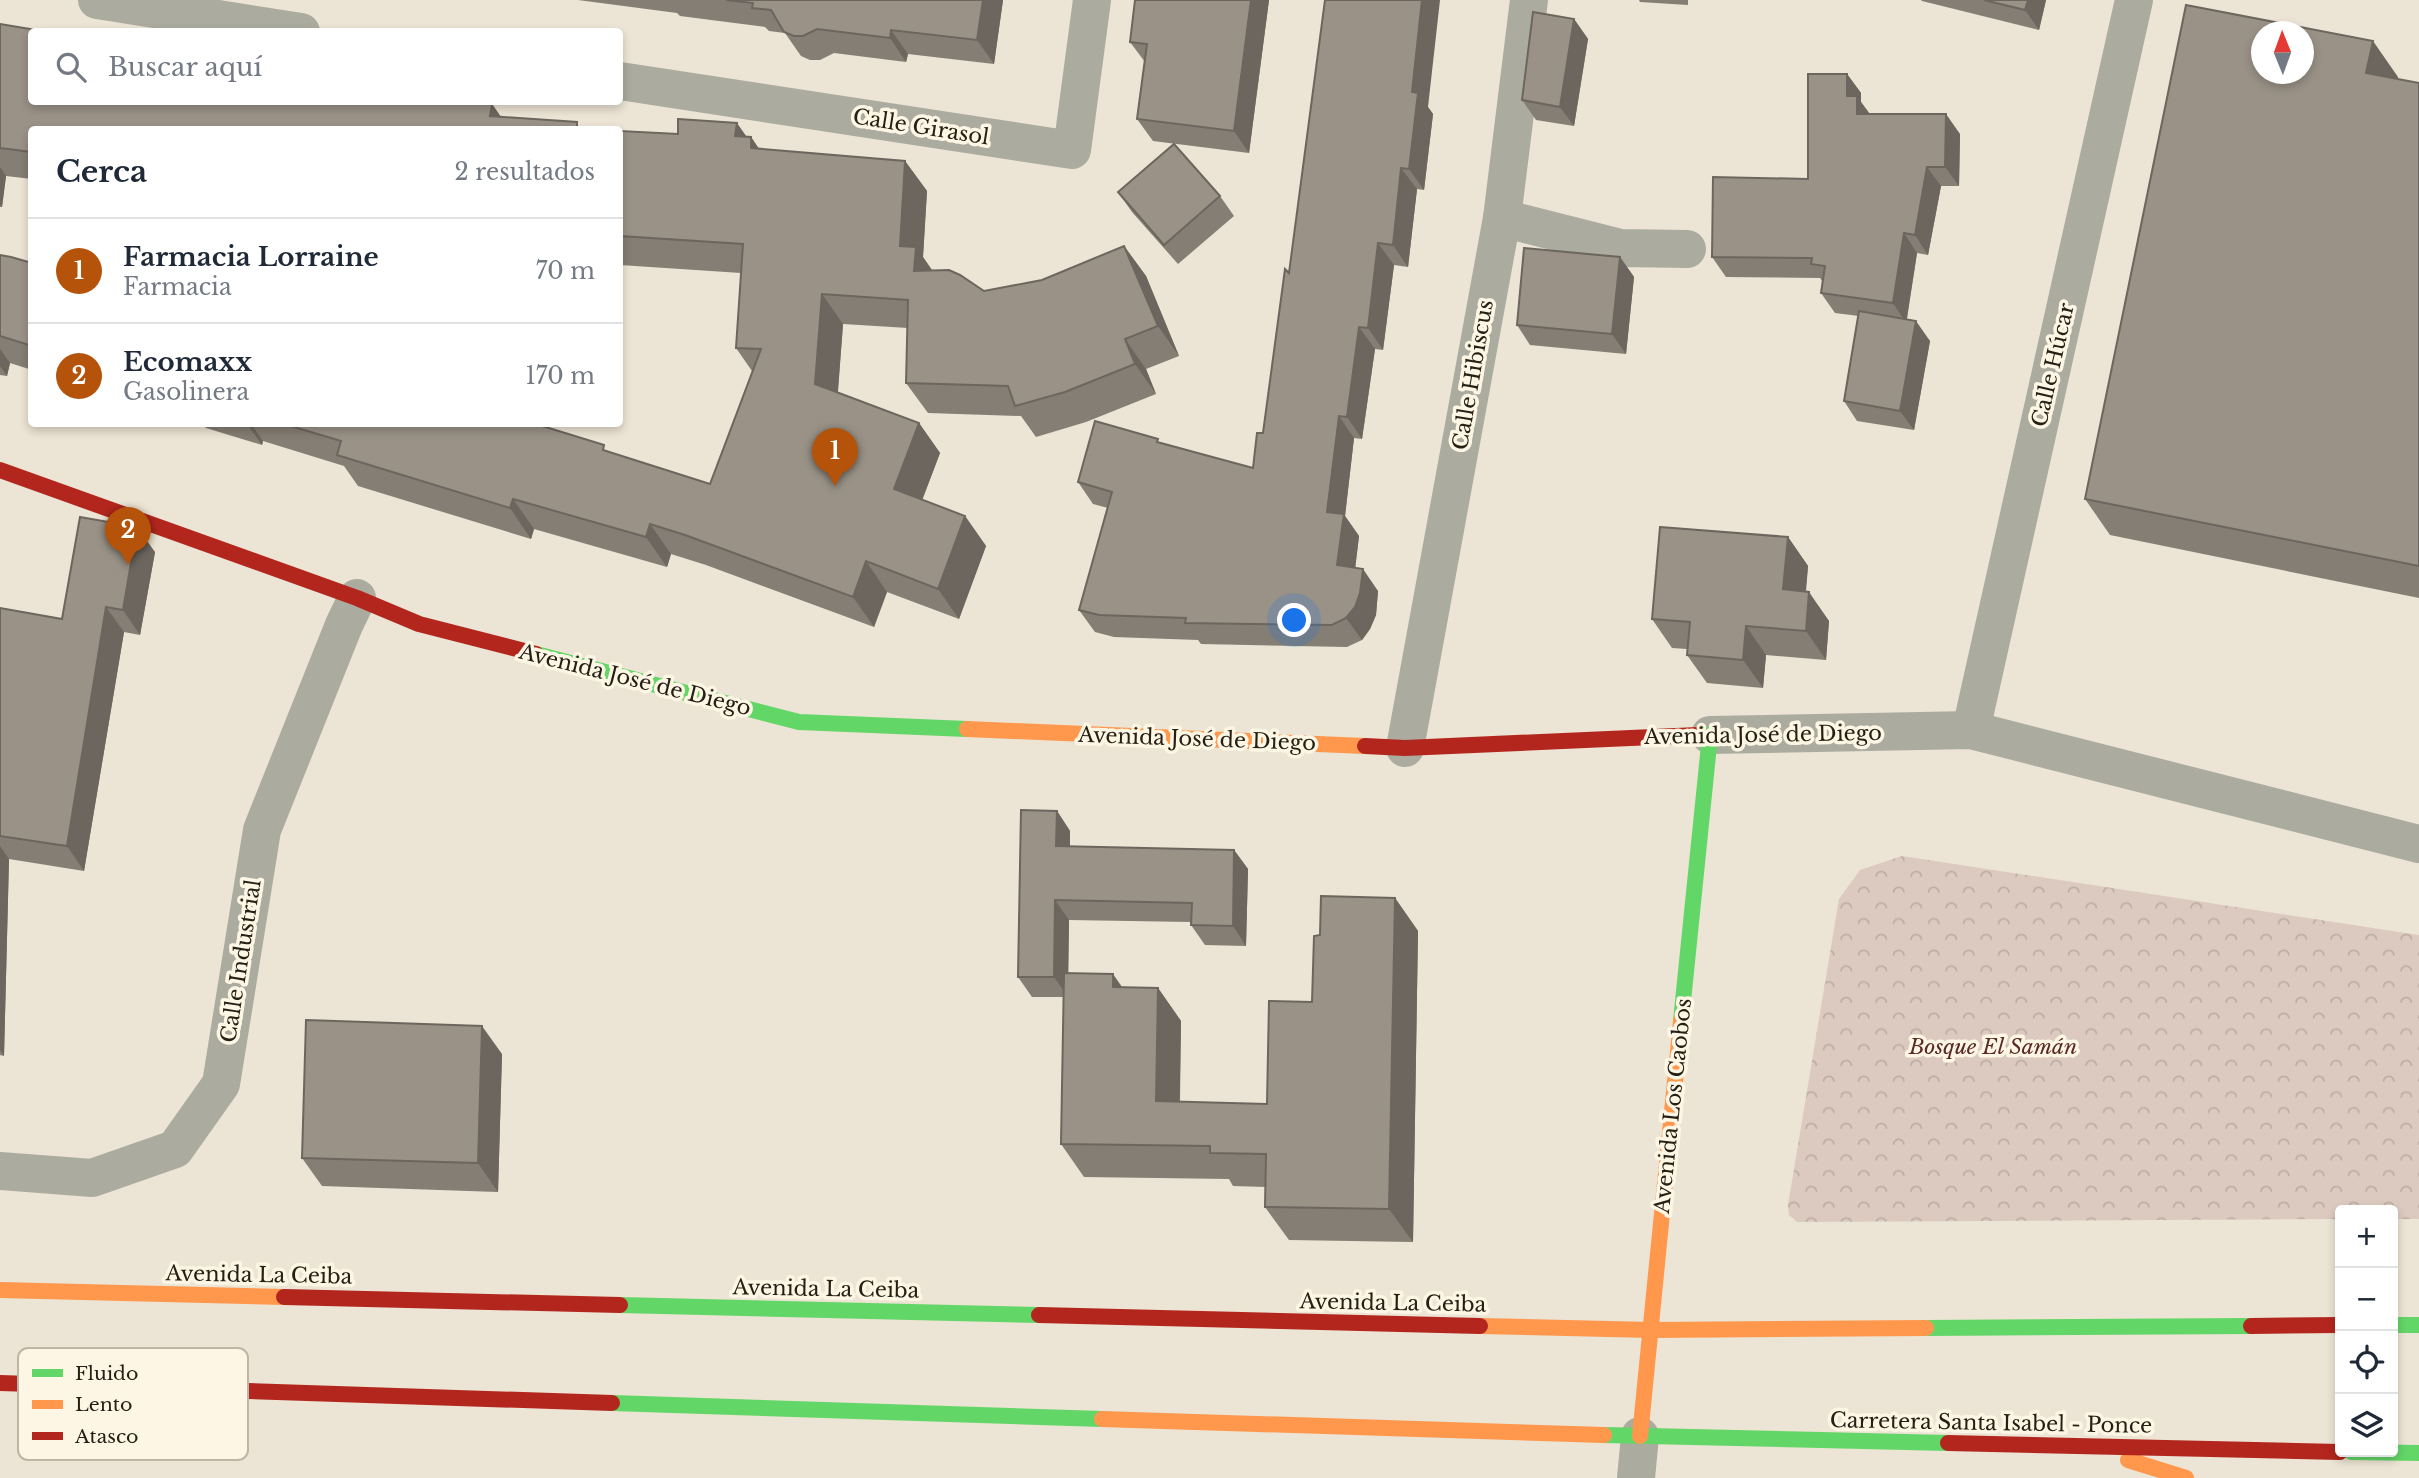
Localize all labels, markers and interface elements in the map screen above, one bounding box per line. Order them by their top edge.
north arrow [2251,21,2314,84]
search box [28,28,623,105]
icon: search [52,48,90,86]
text: Buscar aquí [108,51,262,83]
street label: Calle Girasol [851,103,991,151]
text: Cerca [56,153,147,190]
text: 2 resultados [455,158,595,186]
text: Farmacia Lorraine [123,241,379,273]
text: 1 [74,257,84,285]
text: 70 m [536,257,595,285]
text: Farmacia [123,273,232,301]
street label: Calle Hibiscus [1447,298,1499,452]
street label: Calle Húcar [2026,301,2080,429]
text: Ecomaxx [123,346,252,378]
text: 2 [72,362,86,390]
text: 170 m [525,362,595,390]
text: Gasolinera [123,378,249,406]
pin: 1 [812,428,858,486]
pin: 2 [105,507,151,565]
your location [1277,603,1311,637]
street label: Avenida José de Diego [515,638,754,721]
street label: Avenida José de Diego [1643,720,1882,750]
street label: Avenida José de Diego [1077,722,1316,756]
street label: Calle Industrial [215,877,267,1044]
street label: Avenida Los Caobos [1649,997,1697,1216]
park label: Bosque El Samán [1908,1034,2077,1060]
map controls [2335,1205,2398,1457]
button: + [2335,1205,2398,1268]
street label: Avenida La Ceiba [164,1260,353,1290]
button: − [2335,1268,2398,1331]
street label: Avenida La Ceiba [731,1274,920,1304]
street label: Avenida La Ceiba [1298,1288,1487,1318]
button: locate [2335,1331,2398,1394]
legend [18,1348,248,1460]
text: Fluido [75,1362,138,1385]
text: Lento [75,1393,132,1416]
button: layers [2335,1394,2398,1457]
street label: Carretera Santa Isabel - Ponce [1830,1407,2152,1439]
text: Atasco [74,1425,139,1448]

